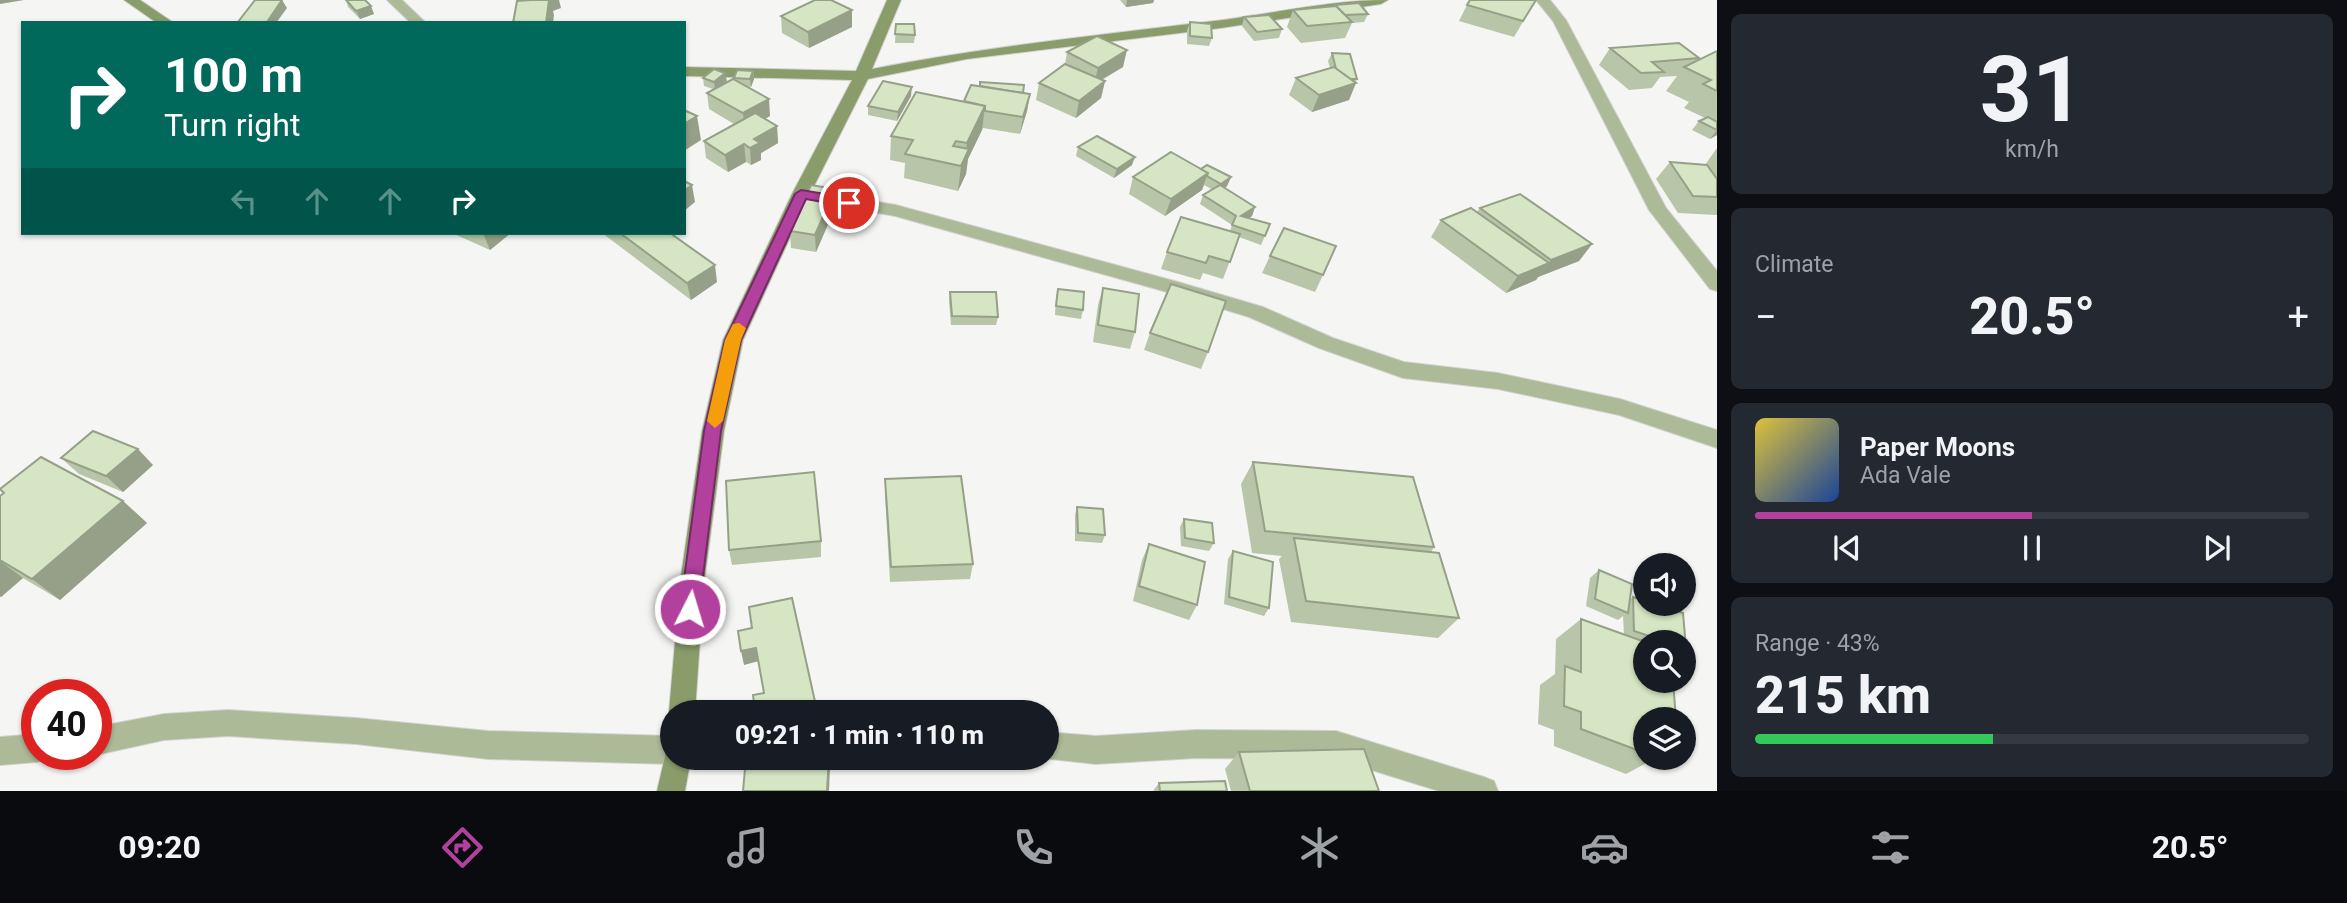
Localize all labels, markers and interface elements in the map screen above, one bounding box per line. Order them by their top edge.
text: 31 [1980,37,2084,143]
text: 100 m [164,47,303,104]
icon: right [49,49,140,140]
text: Turn right [164,106,300,144]
text: km/h [2005,136,2059,163]
pin [819,173,879,233]
icon: left [225,182,263,220]
icon: ahead [298,182,336,220]
icon: ahead [371,182,409,220]
icon: right [444,182,482,220]
icon: arrive [830,184,868,222]
text: Climate [1755,251,1834,278]
text: 20.5° [1969,286,2095,347]
text: − [1755,295,1777,339]
text: + [2287,295,2309,339]
text: Paper Moons [1860,432,2015,462]
text: Ada Vale [1860,462,1951,489]
icon: previous [1828,529,1866,567]
icon: pause [2013,529,2051,567]
icon: next [2198,529,2236,567]
map controls [1633,553,1696,770]
button: sound [1633,553,1696,616]
position arrow [653,572,727,646]
button: search [1633,630,1696,693]
text: Range · 43% [1755,630,1880,657]
text: 215 km [1755,665,1931,726]
speed limit sign: 40 [21,679,112,770]
button: layers [1633,707,1696,770]
text: 09:21 · 1 min · 110 m [735,720,984,750]
icon: directions [438,823,487,872]
icon: music [723,823,772,872]
icon: phone [1009,823,1058,872]
icon: climate [1295,823,1344,872]
icon: car [1580,823,1629,872]
icon: filters [1866,823,1915,872]
text: 09:20 [118,828,201,866]
text: 20.5° [2152,828,2229,866]

